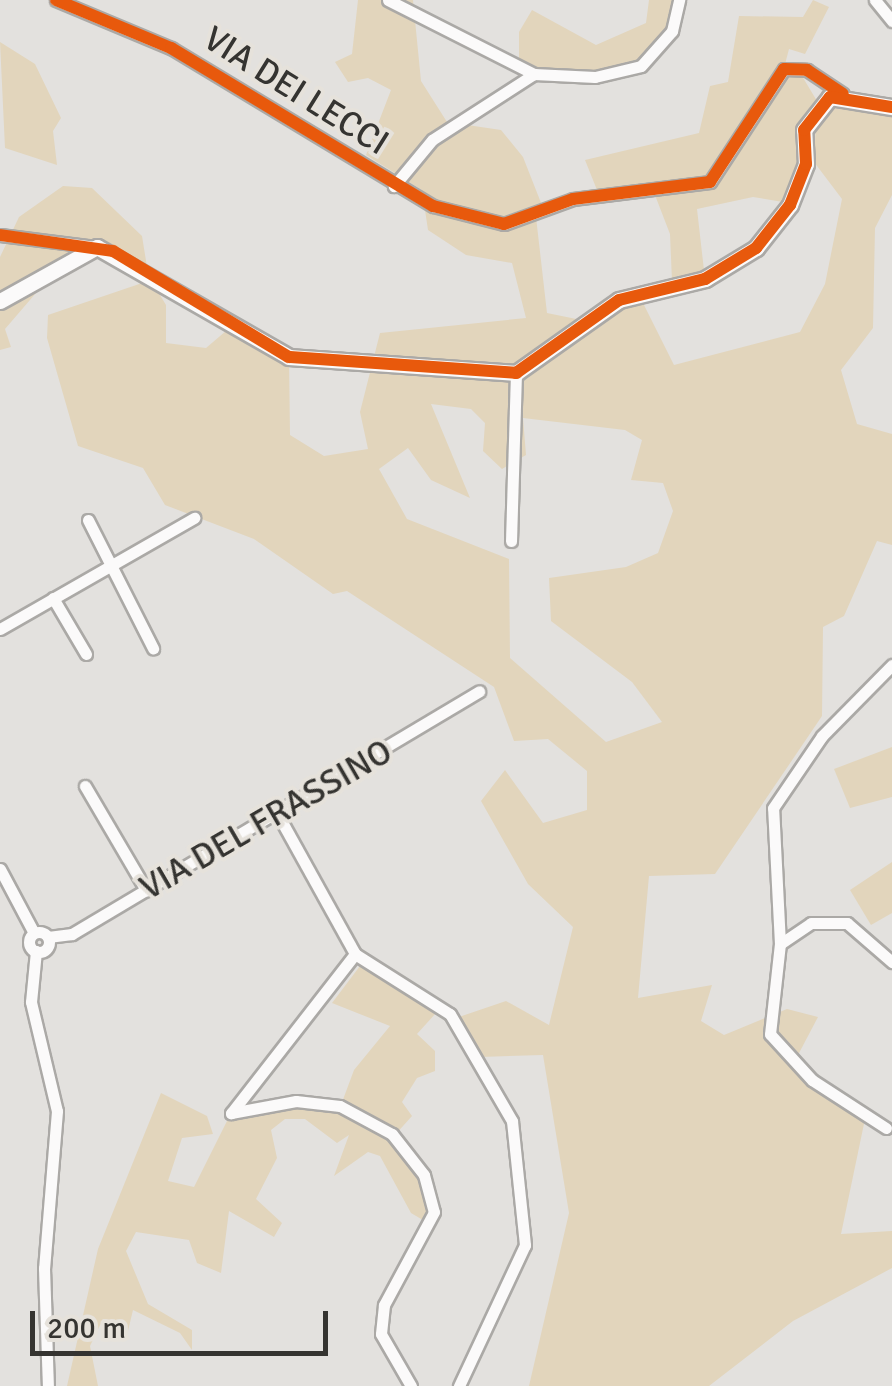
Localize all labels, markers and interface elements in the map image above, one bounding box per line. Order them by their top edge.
street label: VIA DEI LECCI [196,18,396,164]
street label: VIA DEL FRASSINO [132,731,400,909]
scale bar [35,1291,332,1353]
text: 200 m [47,1310,126,1347]

